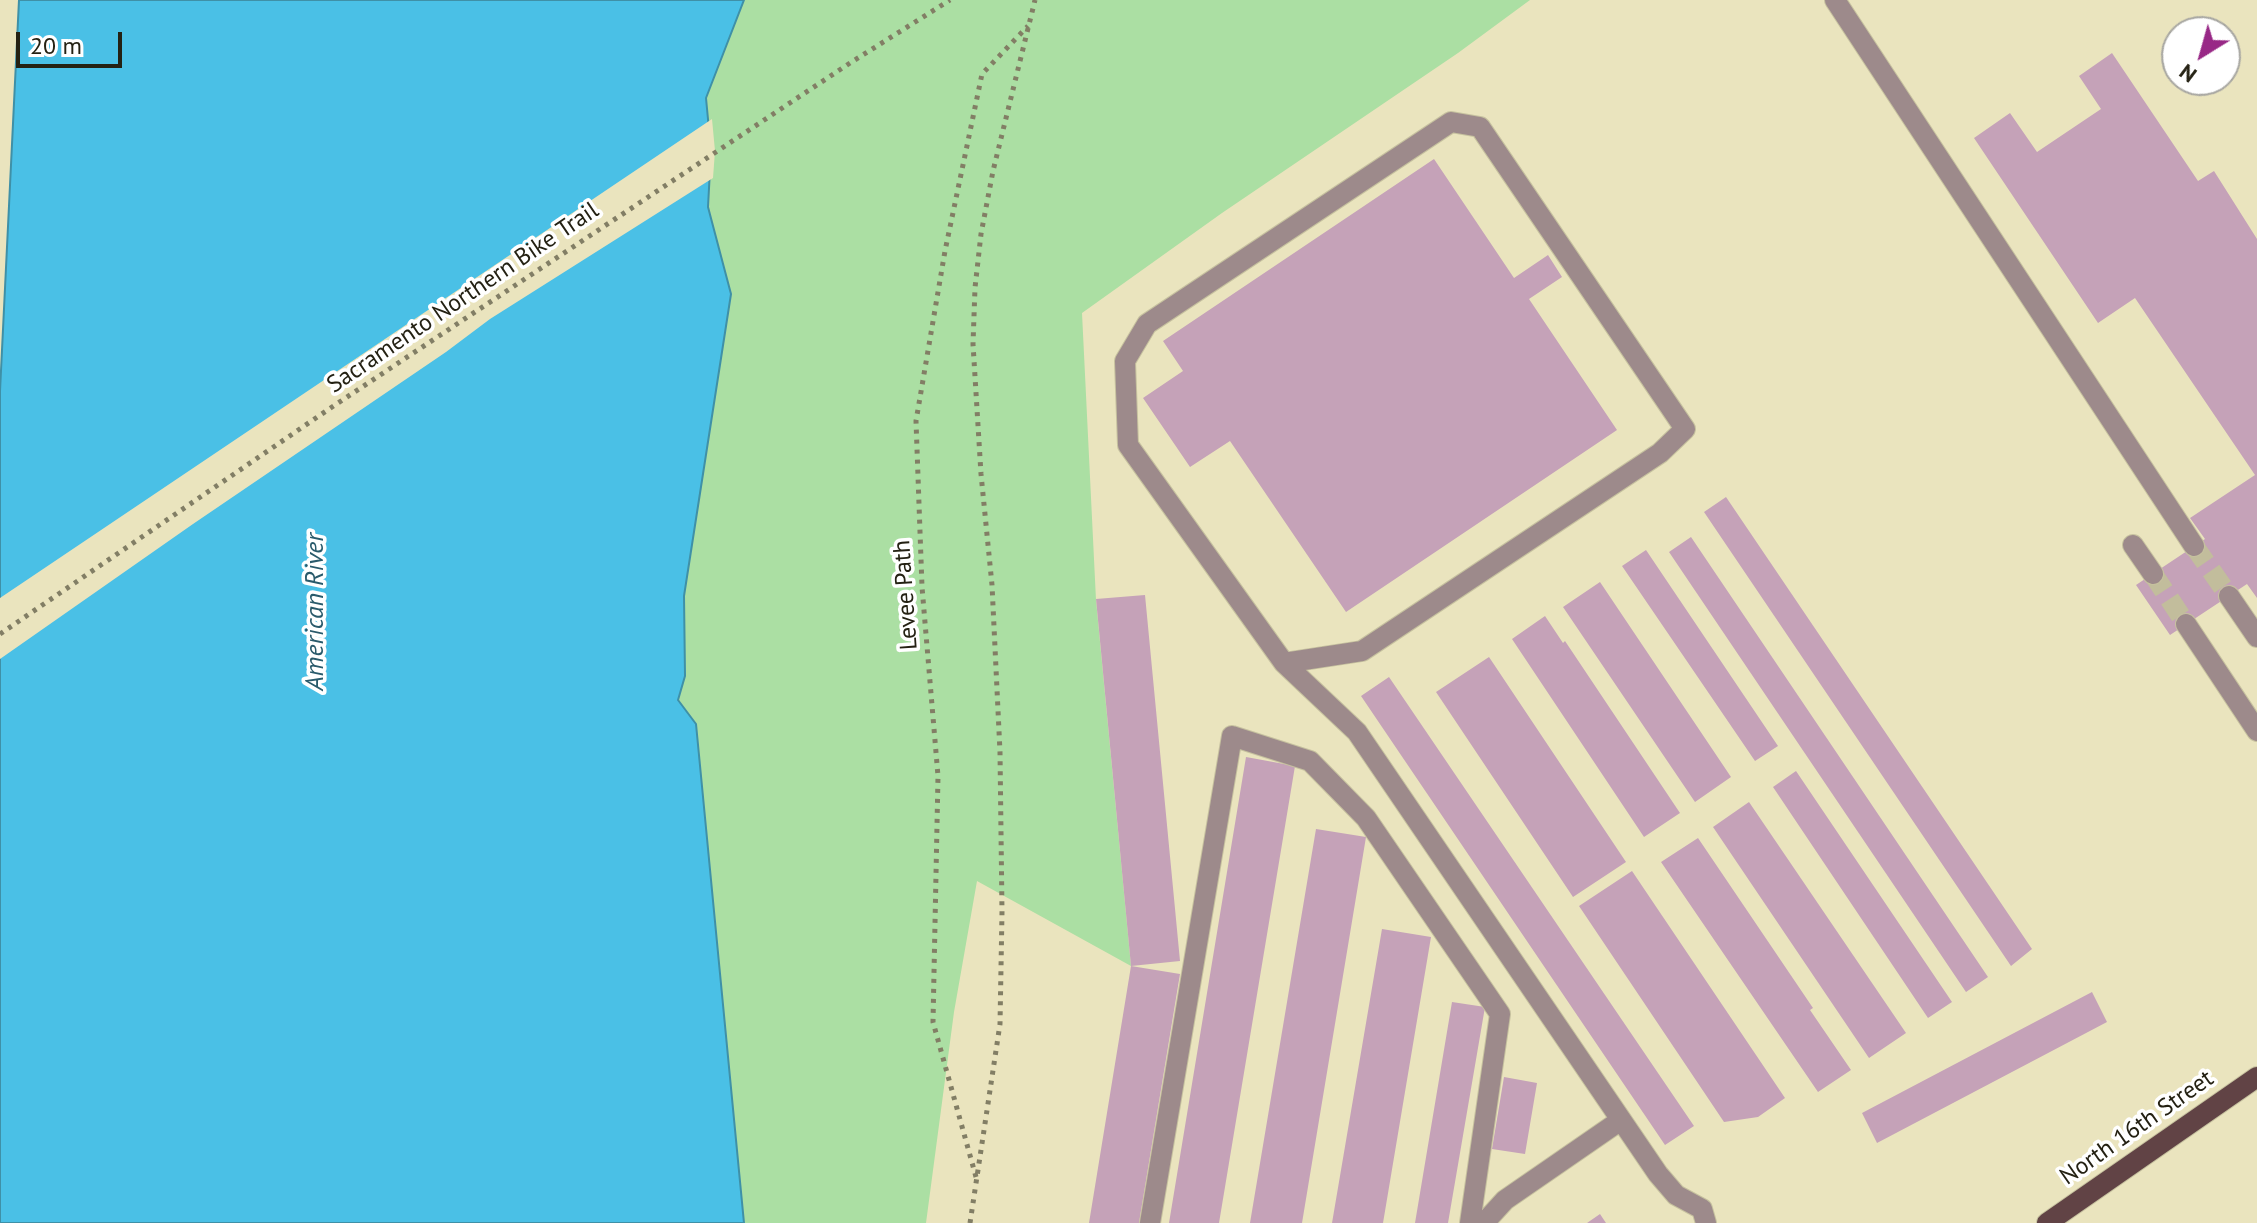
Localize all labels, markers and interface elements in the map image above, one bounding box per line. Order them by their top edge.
scale bar [20,16,126,66]
north arrow [2161,16,2241,96]
text: 20 m [30,30,82,61]
text: N [2174,58,2202,89]
street label: Sacramento Northern Bike Trail [322,196,604,400]
water label: American River [300,533,332,691]
street label: Levee Path [888,539,924,651]
street label: North 16th Street [2055,1064,2219,1192]

